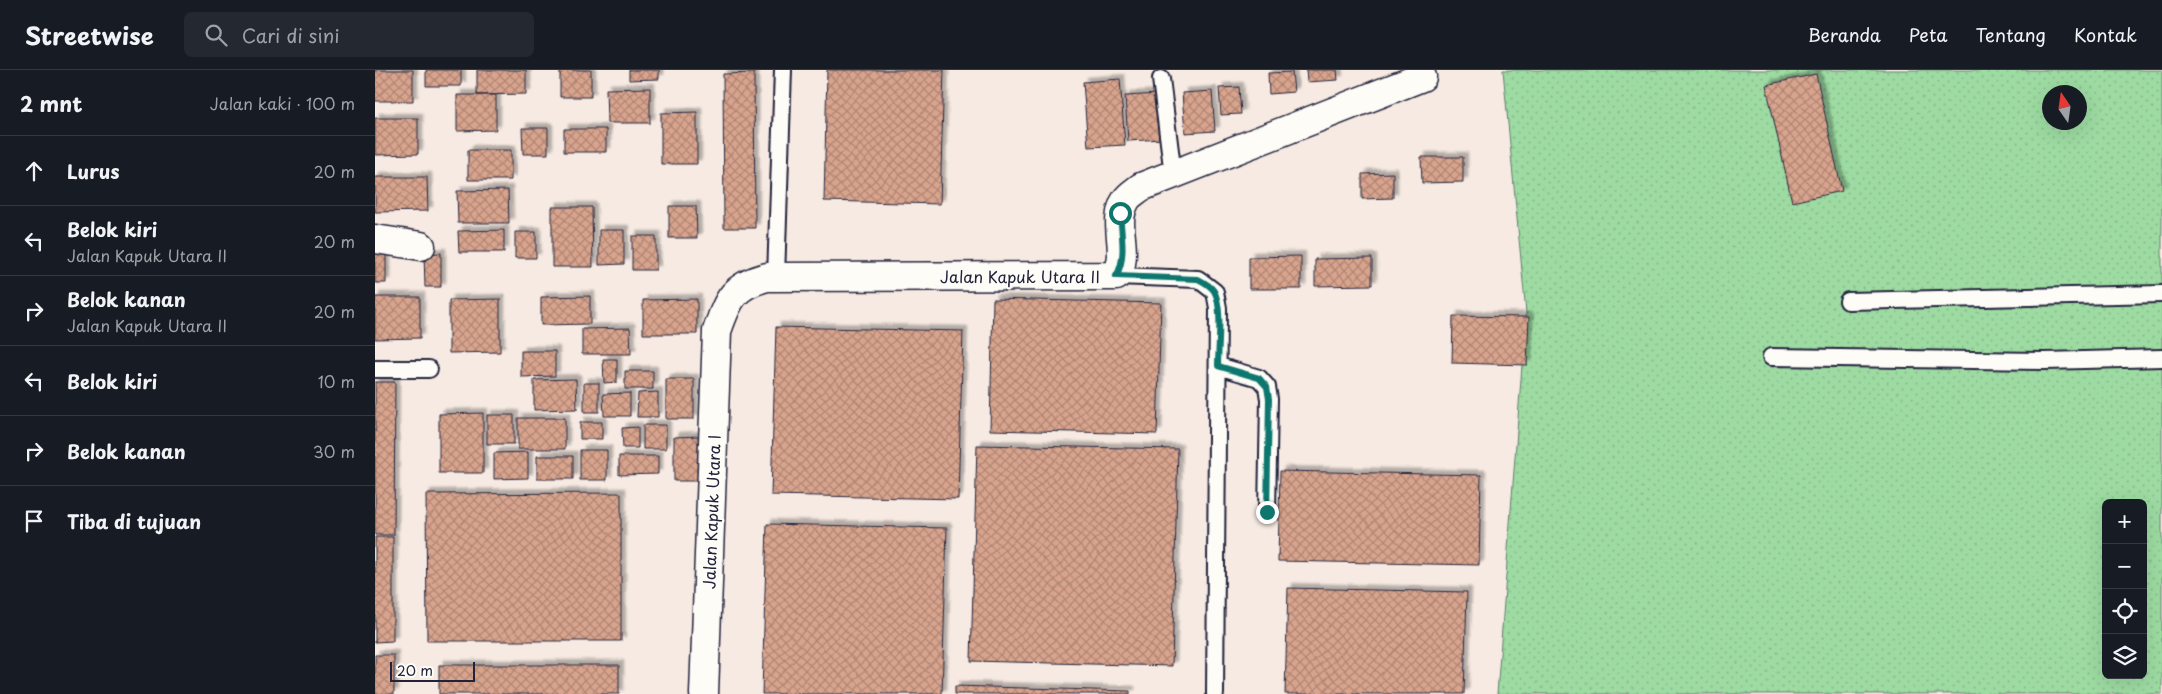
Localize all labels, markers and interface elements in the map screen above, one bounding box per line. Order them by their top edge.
search box [184,12,534,57]
text: Streetwise [25,17,154,53]
icon: search [202,21,230,49]
text: Cari di sini [242,21,340,49]
text: Beranda [1808,21,1881,48]
text: Peta [1909,21,1947,48]
text: Tentang [1975,21,2046,48]
text: Kontak [2074,21,2137,48]
north arrow [2042,85,2087,130]
text: 2 mnt [20,87,82,119]
text: Jalan kaki · 100 m [210,91,355,115]
icon: ahead [20,157,48,185]
text: Lurus [67,157,120,185]
text: 20 m [314,159,355,183]
route start [1109,202,1132,225]
text: Belok kiri [67,215,157,243]
icon: left [20,227,48,255]
text: 20 m [314,229,355,253]
text: Jalan Kapuk Utara II [67,243,227,267]
street label: Jalan Kapuk Utara II [940,264,1100,288]
text: Belok kanan [67,285,186,313]
icon: right [20,297,48,325]
text: 20 m [314,299,355,323]
text: Jalan Kapuk Utara II [67,313,227,337]
icon: left [20,367,48,395]
text: Belok kiri [67,367,157,395]
text: 10 m [318,369,355,393]
street label: Jalan Kapuk Utara I [696,434,726,590]
icon: right [20,437,48,465]
text: Belok kanan [67,437,186,465]
text: 30 m [313,439,355,463]
map controls [2102,499,2147,679]
button: + [2102,499,2147,544]
route end [1256,501,1279,524]
icon: arrive [20,507,48,535]
text: Tiba di tujuan [67,507,201,535]
button: − [2102,544,2147,589]
button: locate [2102,589,2147,634]
button: layers [2102,634,2147,679]
scale bar [390,659,475,682]
text: 20 m [397,660,433,681]

